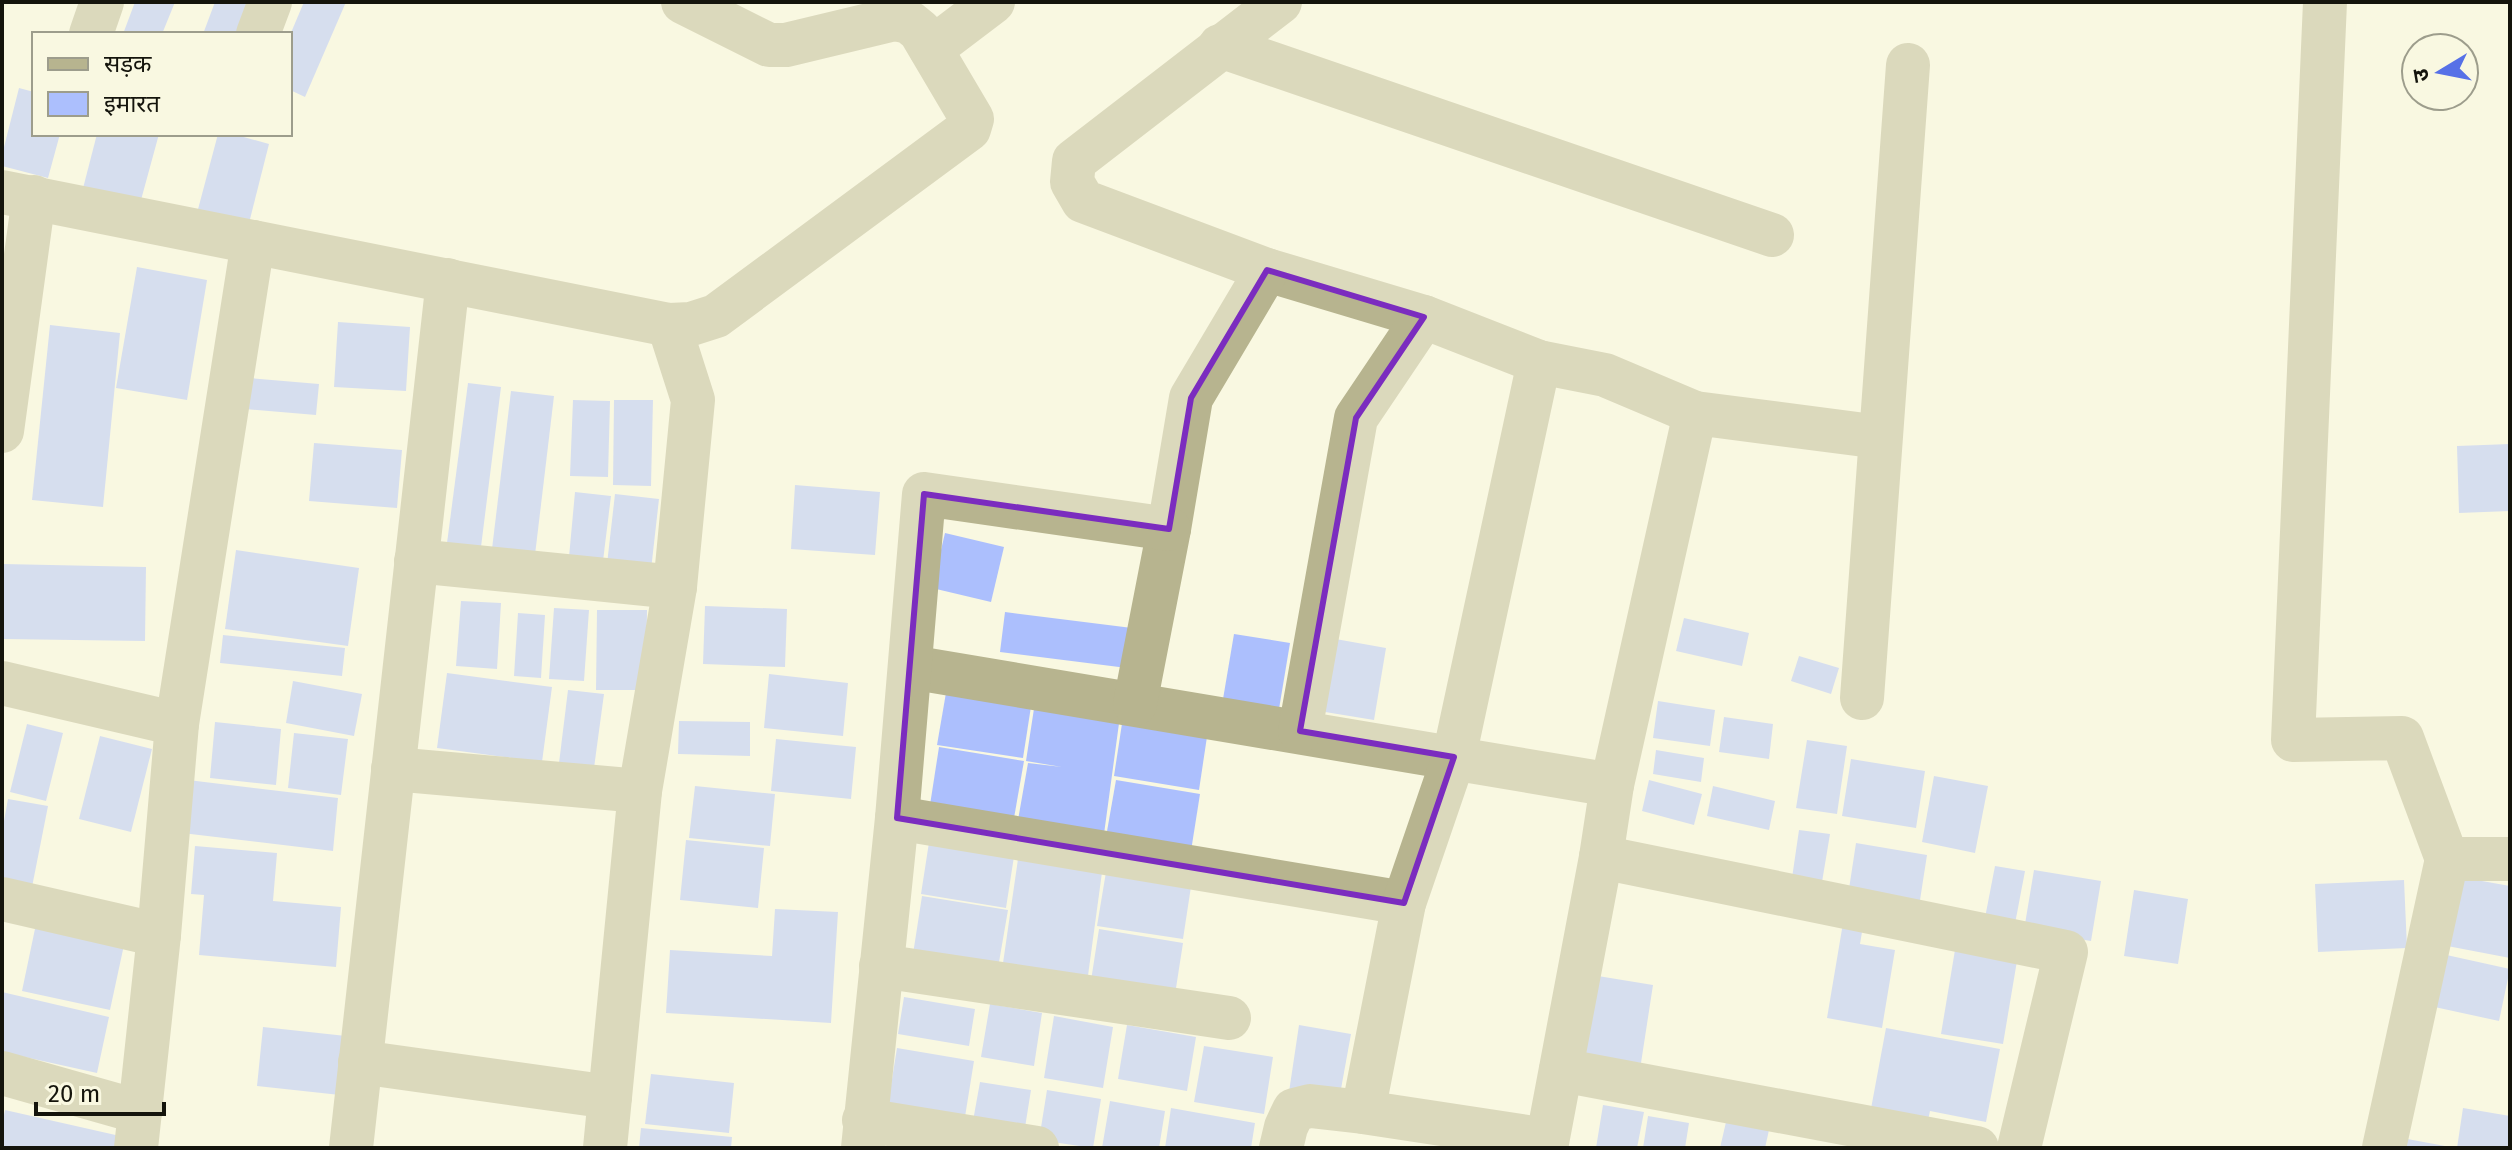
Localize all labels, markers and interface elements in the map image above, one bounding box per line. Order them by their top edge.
legend [32,32,292,136]
north arrow [2400,32,2480,112]
text: सड़क [104,50,152,78]
text: उ [2406,66,2435,84]
text: इमारत [104,90,161,118]
scale bar [36,1066,164,1116]
text: 20 m [48,1080,100,1108]

